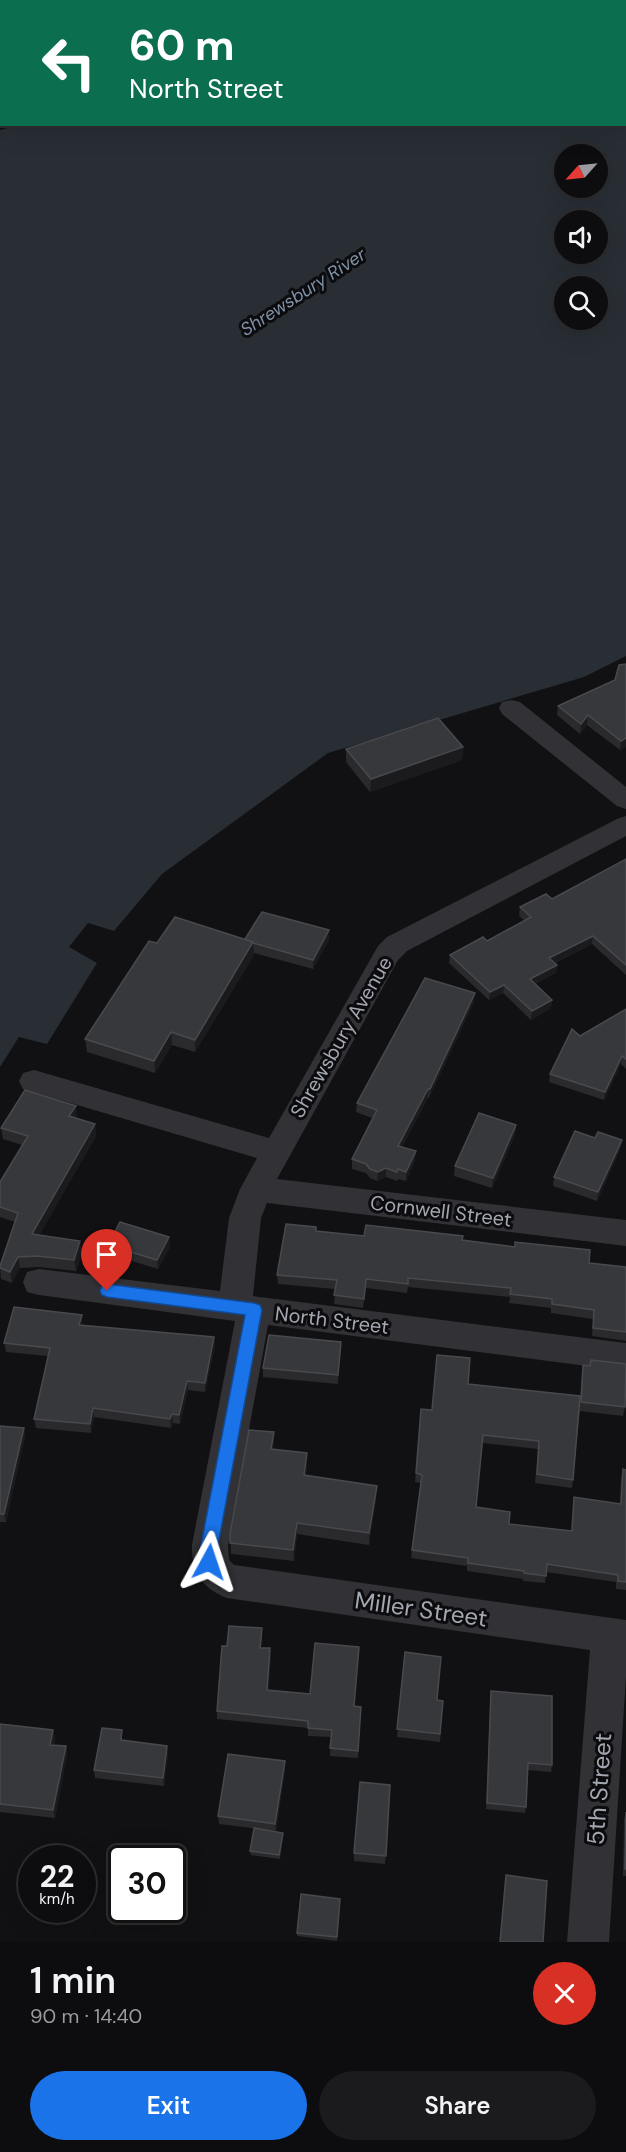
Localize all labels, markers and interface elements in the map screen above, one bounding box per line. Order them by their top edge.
text: 60 m [129,18,235,73]
icon: left [30,24,108,102]
text: North Street [129,71,283,106]
north arrow [554,144,608,198]
map controls [554,144,608,330]
button: sound [554,210,608,264]
water label: Shrewsbury River [236,242,371,342]
button: search [554,276,608,330]
street label: Shrewsbury Avenue [284,952,398,1122]
street label: Cornwell Street [369,1189,513,1233]
pin [81,1229,132,1291]
icon: arrive [90,1238,123,1271]
street label: North Street [274,1300,391,1340]
position arrow [177,1530,241,1594]
street label: Miller Street [353,1584,489,1634]
street label: 5th Street [580,1732,618,1846]
speed limit sign: 30 [108,1845,186,1923]
text: 22 [40,1857,74,1896]
text: km/h [39,1889,75,1909]
text: 1 min [30,1957,116,2004]
button: close [533,1962,596,2025]
text: 90 m · 14:40 [30,2003,142,2029]
button: Exit [30,2071,307,2140]
button: Share [319,2071,596,2140]

